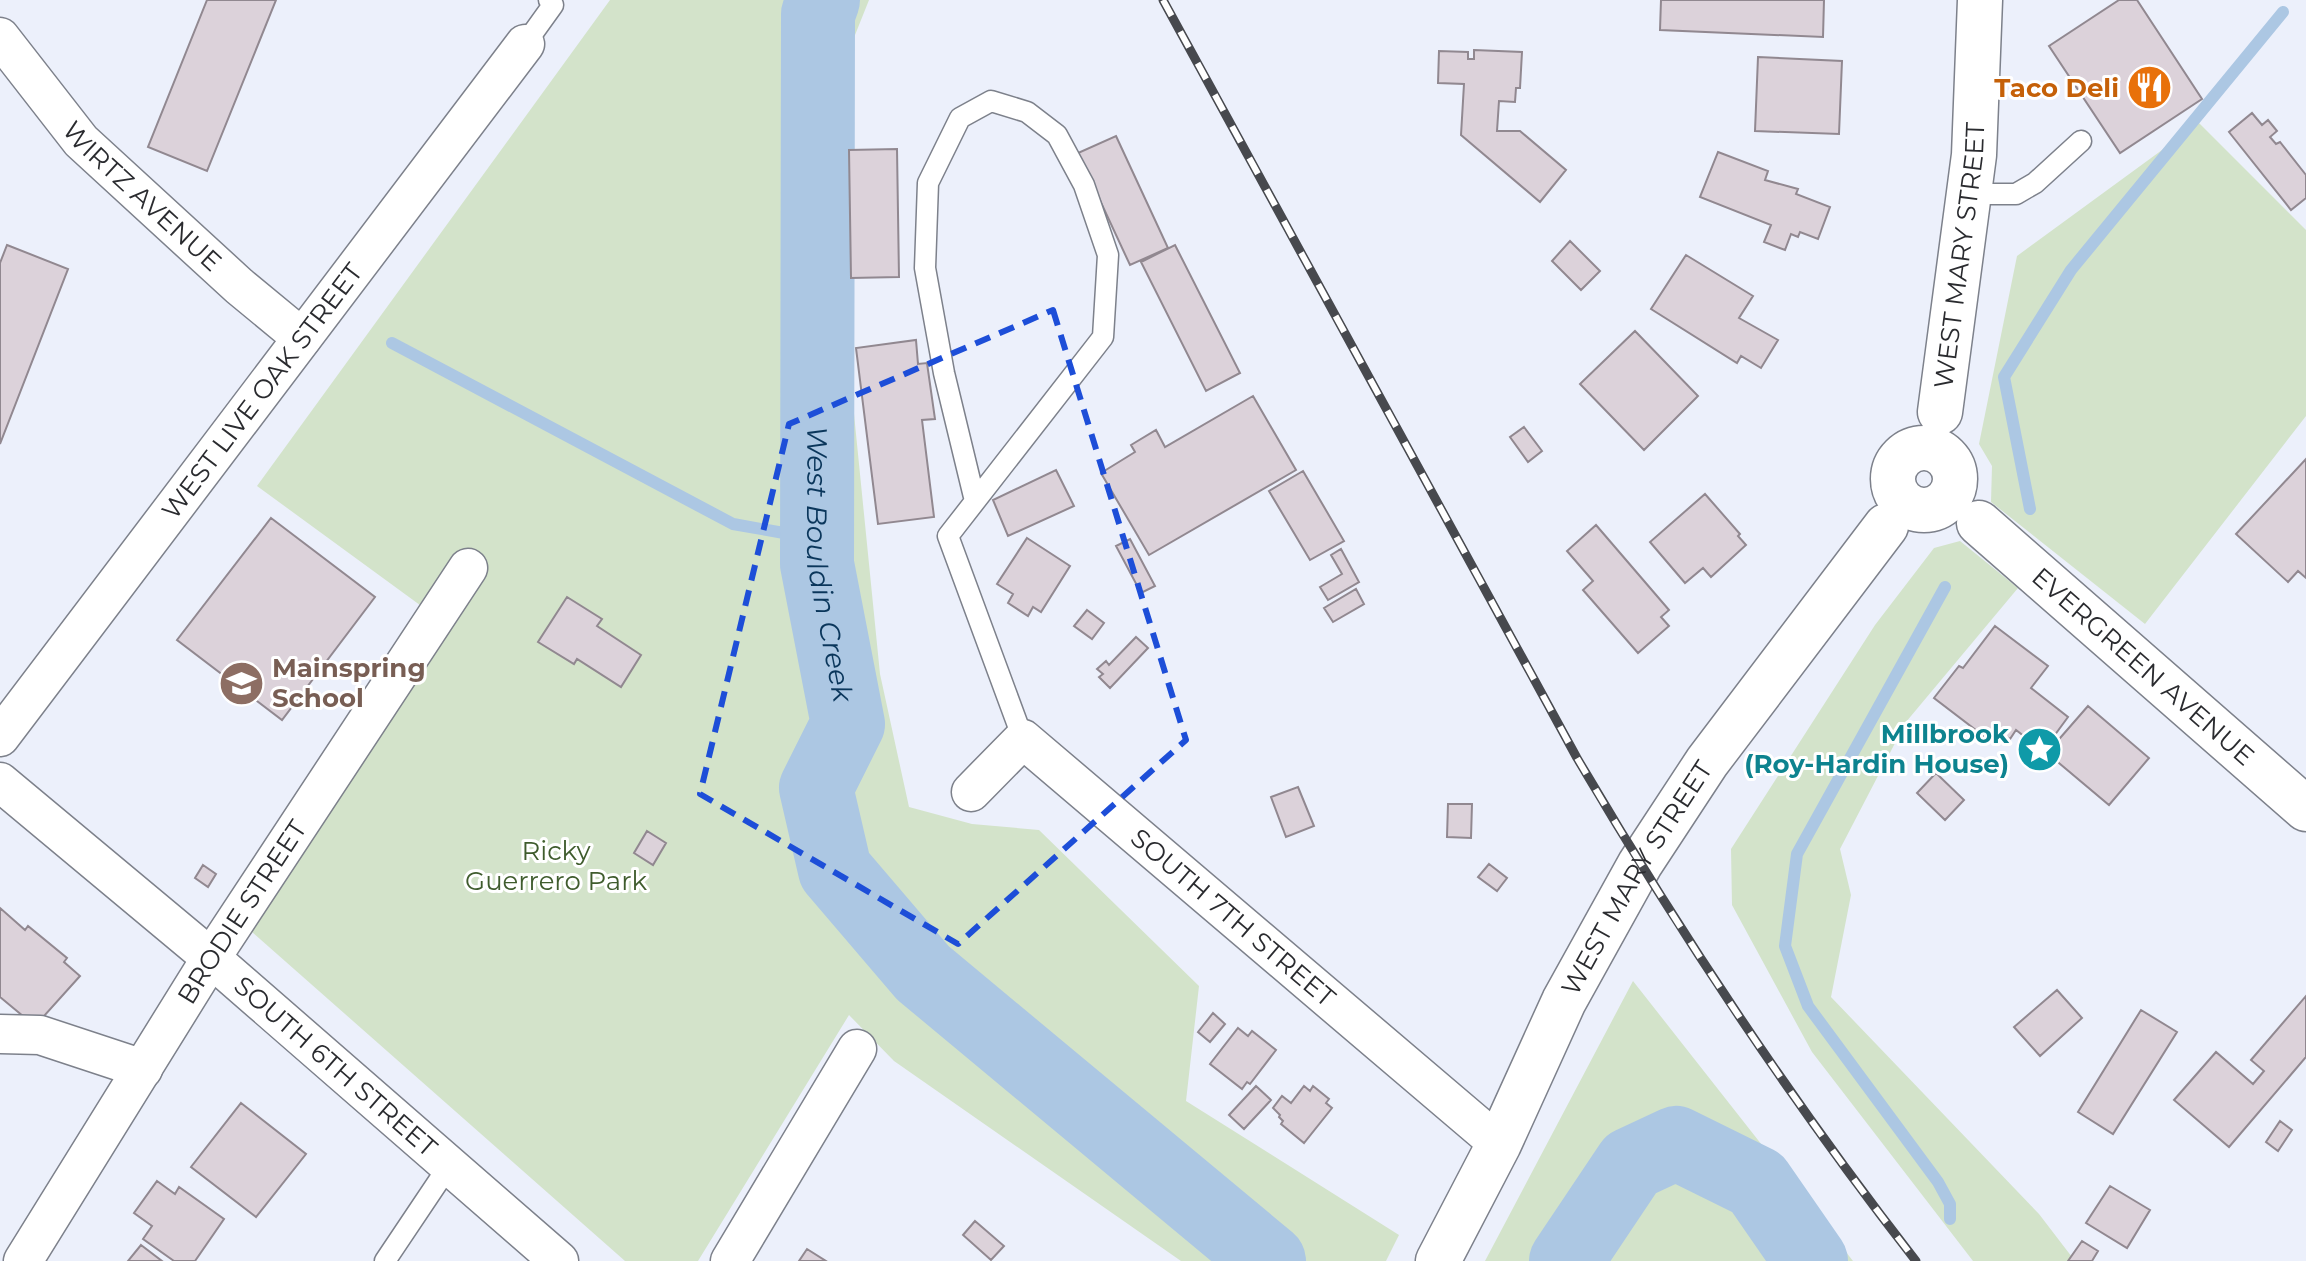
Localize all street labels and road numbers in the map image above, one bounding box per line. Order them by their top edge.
street label: WIRTZ AVENUE [56,115,228,278]
street label: WEST MARY STREET [1927,122,1991,390]
street label: WEST LIVE OAK STREET [155,257,369,525]
street label: EVERGREEN AVENUE [2025,561,2261,772]
street label: WEST MARY STREET [1554,755,1719,1001]
street label: BRODIE STREET [170,814,314,1010]
street label: SOUTH 7TH STREET [1124,822,1342,1014]
street label: SOUTH 6TH STREET [228,970,444,1164]

